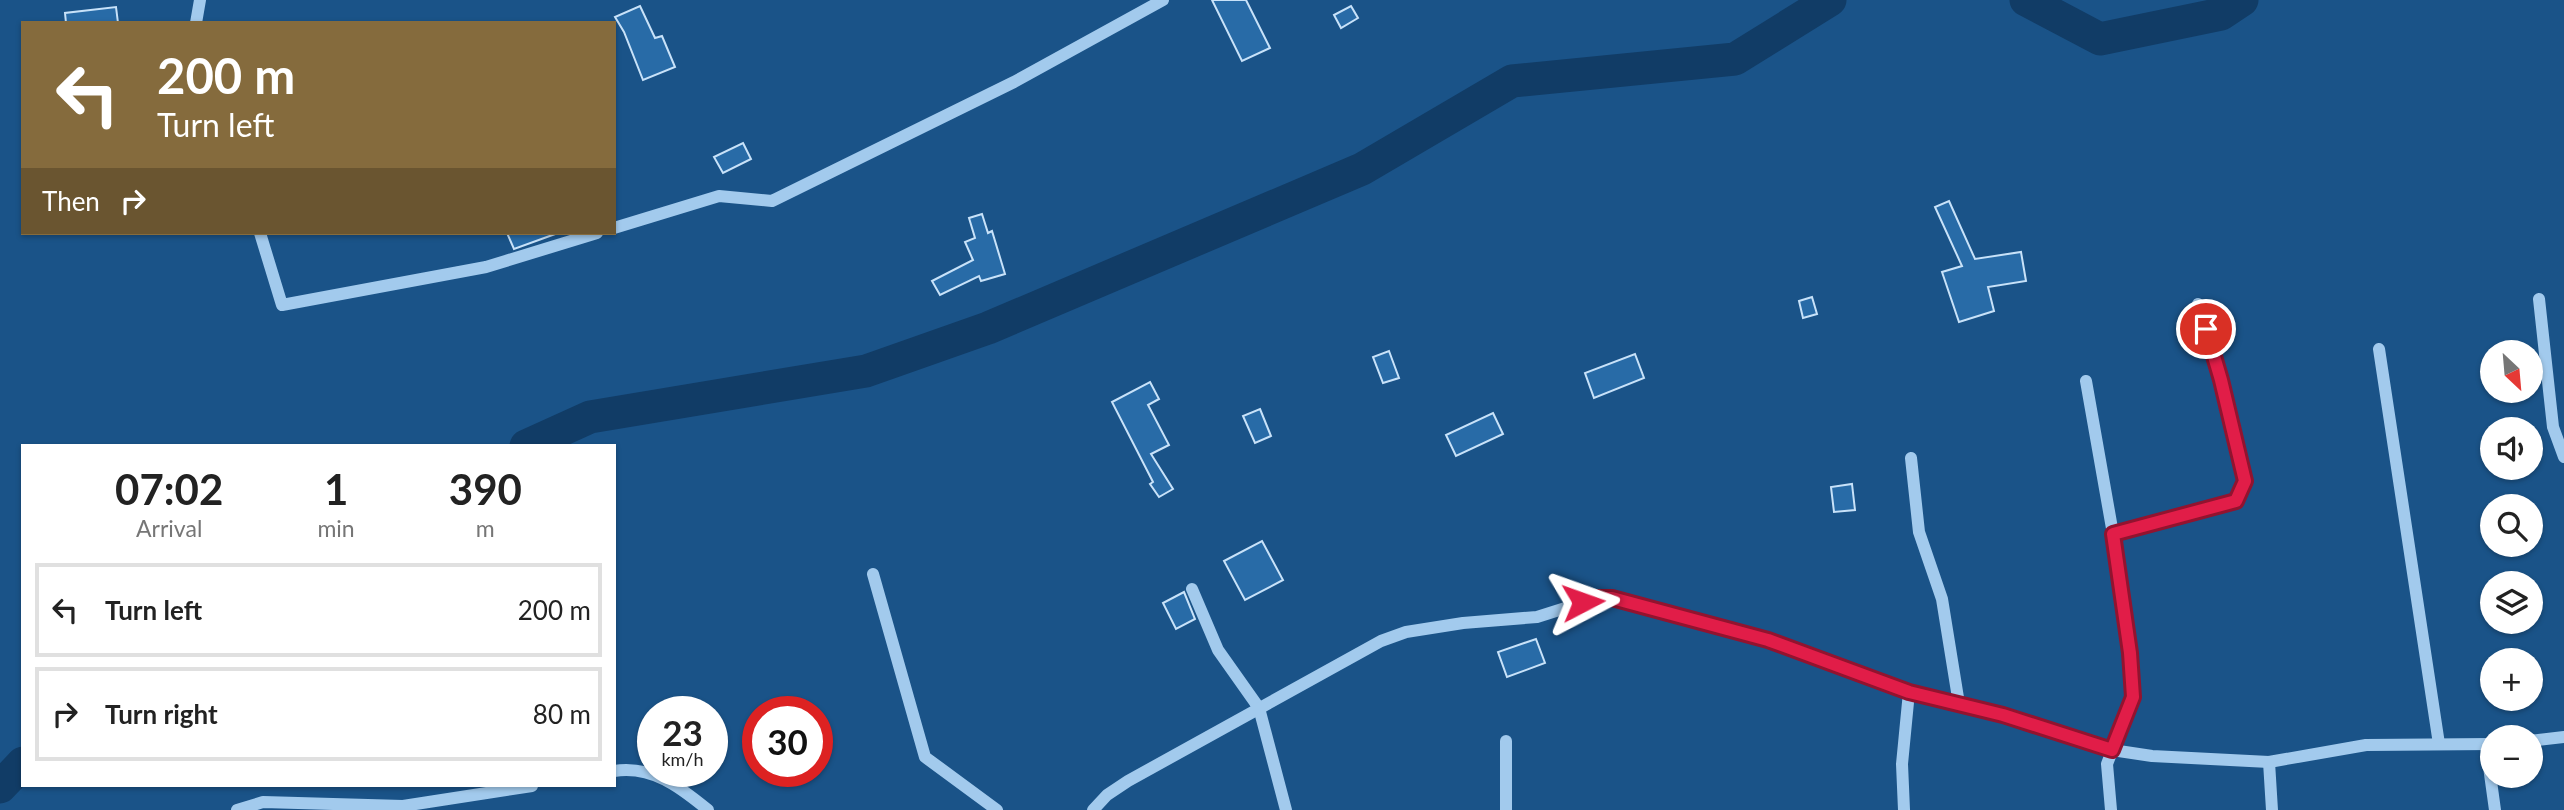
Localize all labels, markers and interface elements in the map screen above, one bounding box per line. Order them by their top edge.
text: 200 m [157,46,295,104]
icon: left [42,49,133,140]
text: Turn left [157,105,274,144]
icon: right [114,182,152,220]
text: Then [42,185,100,217]
pin [2176,299,2236,359]
icon: arrive [2187,310,2225,348]
north arrow [2480,340,2543,402]
map controls [2480,340,2543,788]
button: sound [2480,417,2543,480]
text: 07:02 [115,464,223,514]
text: 1 [324,464,348,514]
text: 390 [449,464,522,514]
button: search [2480,494,2543,557]
text: Arrival [136,514,202,542]
text: min [317,514,355,542]
text: m [476,514,495,542]
position arrow [1546,565,1620,639]
button: layers [2480,571,2543,634]
icon: left [46,591,84,629]
text: Turn left [105,594,202,626]
text: 200 m [518,594,591,626]
button: + [2480,648,2543,711]
icon: right [46,695,84,733]
speed limit sign: 30 [742,696,833,787]
text: Turn right [105,698,218,730]
text: 80 m [533,698,591,730]
text: 23 [662,711,703,753]
button: − [2480,725,2543,788]
text: km/h [661,748,704,770]

